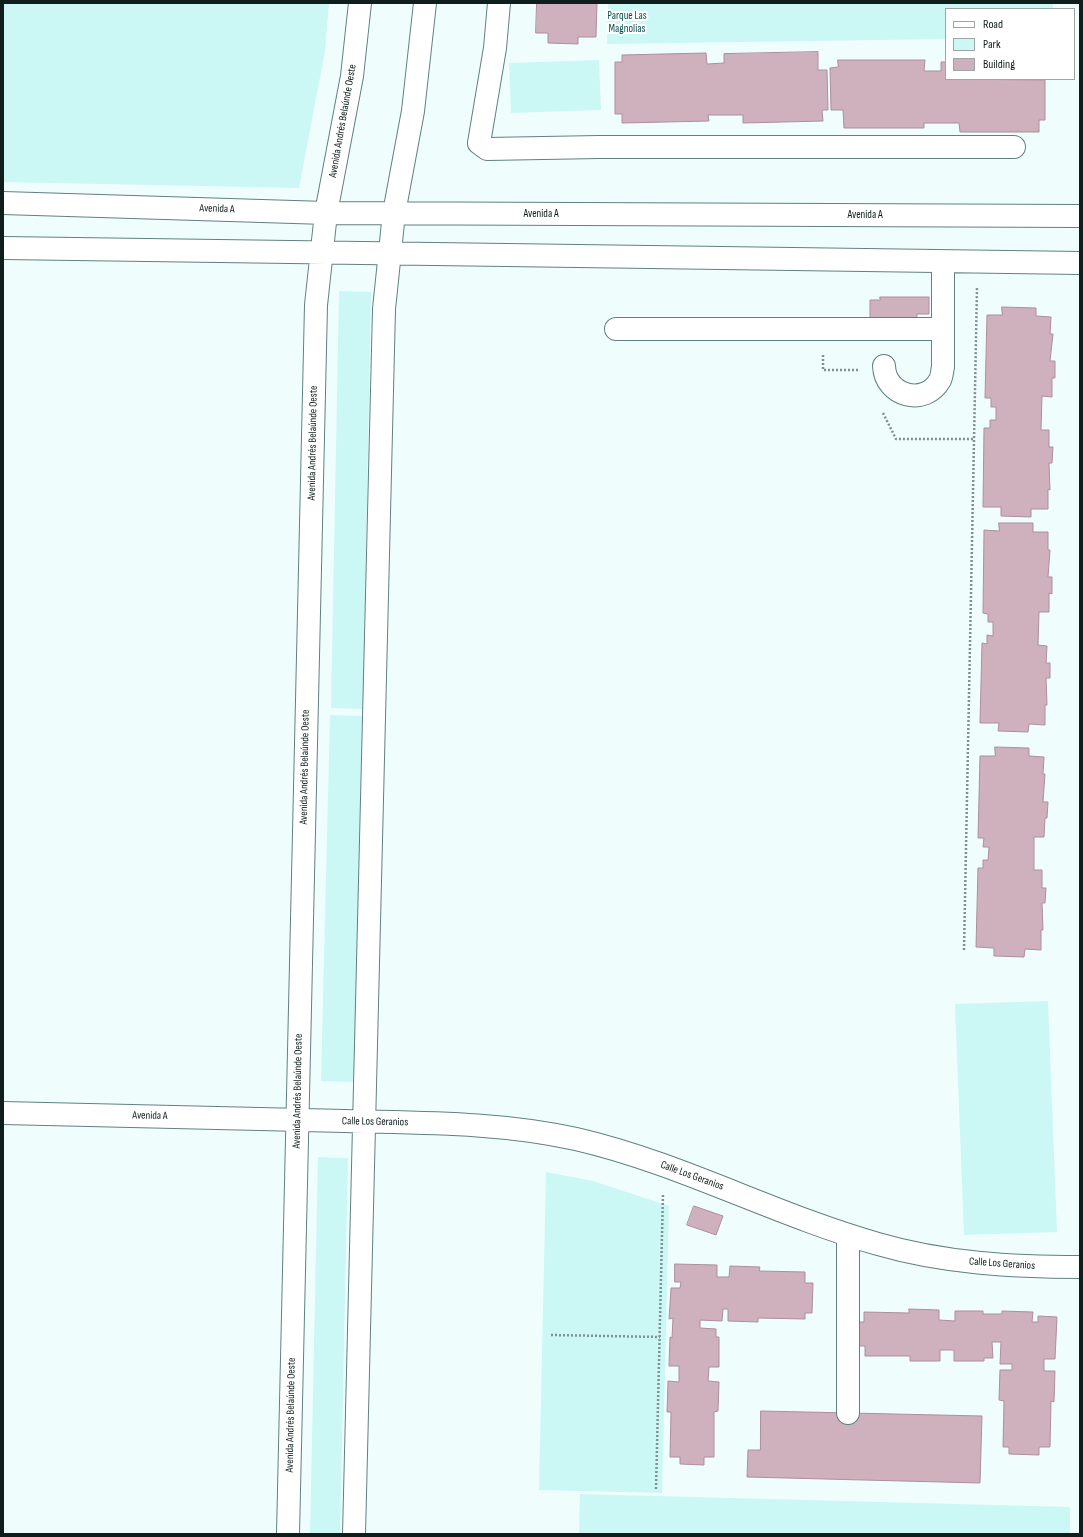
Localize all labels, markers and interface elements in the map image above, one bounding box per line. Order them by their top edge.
legend [945,8,1075,80]
park label: Parque Las Magnolias [607,9,647,35]
text: Road [983,17,1003,32]
text: Park [983,37,1001,52]
text: Building [983,57,1015,72]
street label: Avenida Andrés Belaúnde Oeste [327,63,359,179]
street label: Avenida A [199,202,235,216]
street label: Avenida A [523,207,559,221]
street label: Avenida A [847,208,883,222]
street label: Avenida Andrés Belaúnde Oeste [305,385,321,501]
street label: Avenida Andrés Belaúnde Oeste [297,709,313,825]
street label: Avenida Andrés Belaúnde Oeste [290,1033,306,1149]
street label: Avenida A [132,1109,168,1123]
street label: Calle Los Geranios [342,1115,408,1129]
street label: Calle Los Geranios [659,1158,725,1194]
street label: Calle Los Geranios [968,1255,1036,1273]
street label: Avenida Andrés Belaúnde Oeste [283,1357,299,1473]

